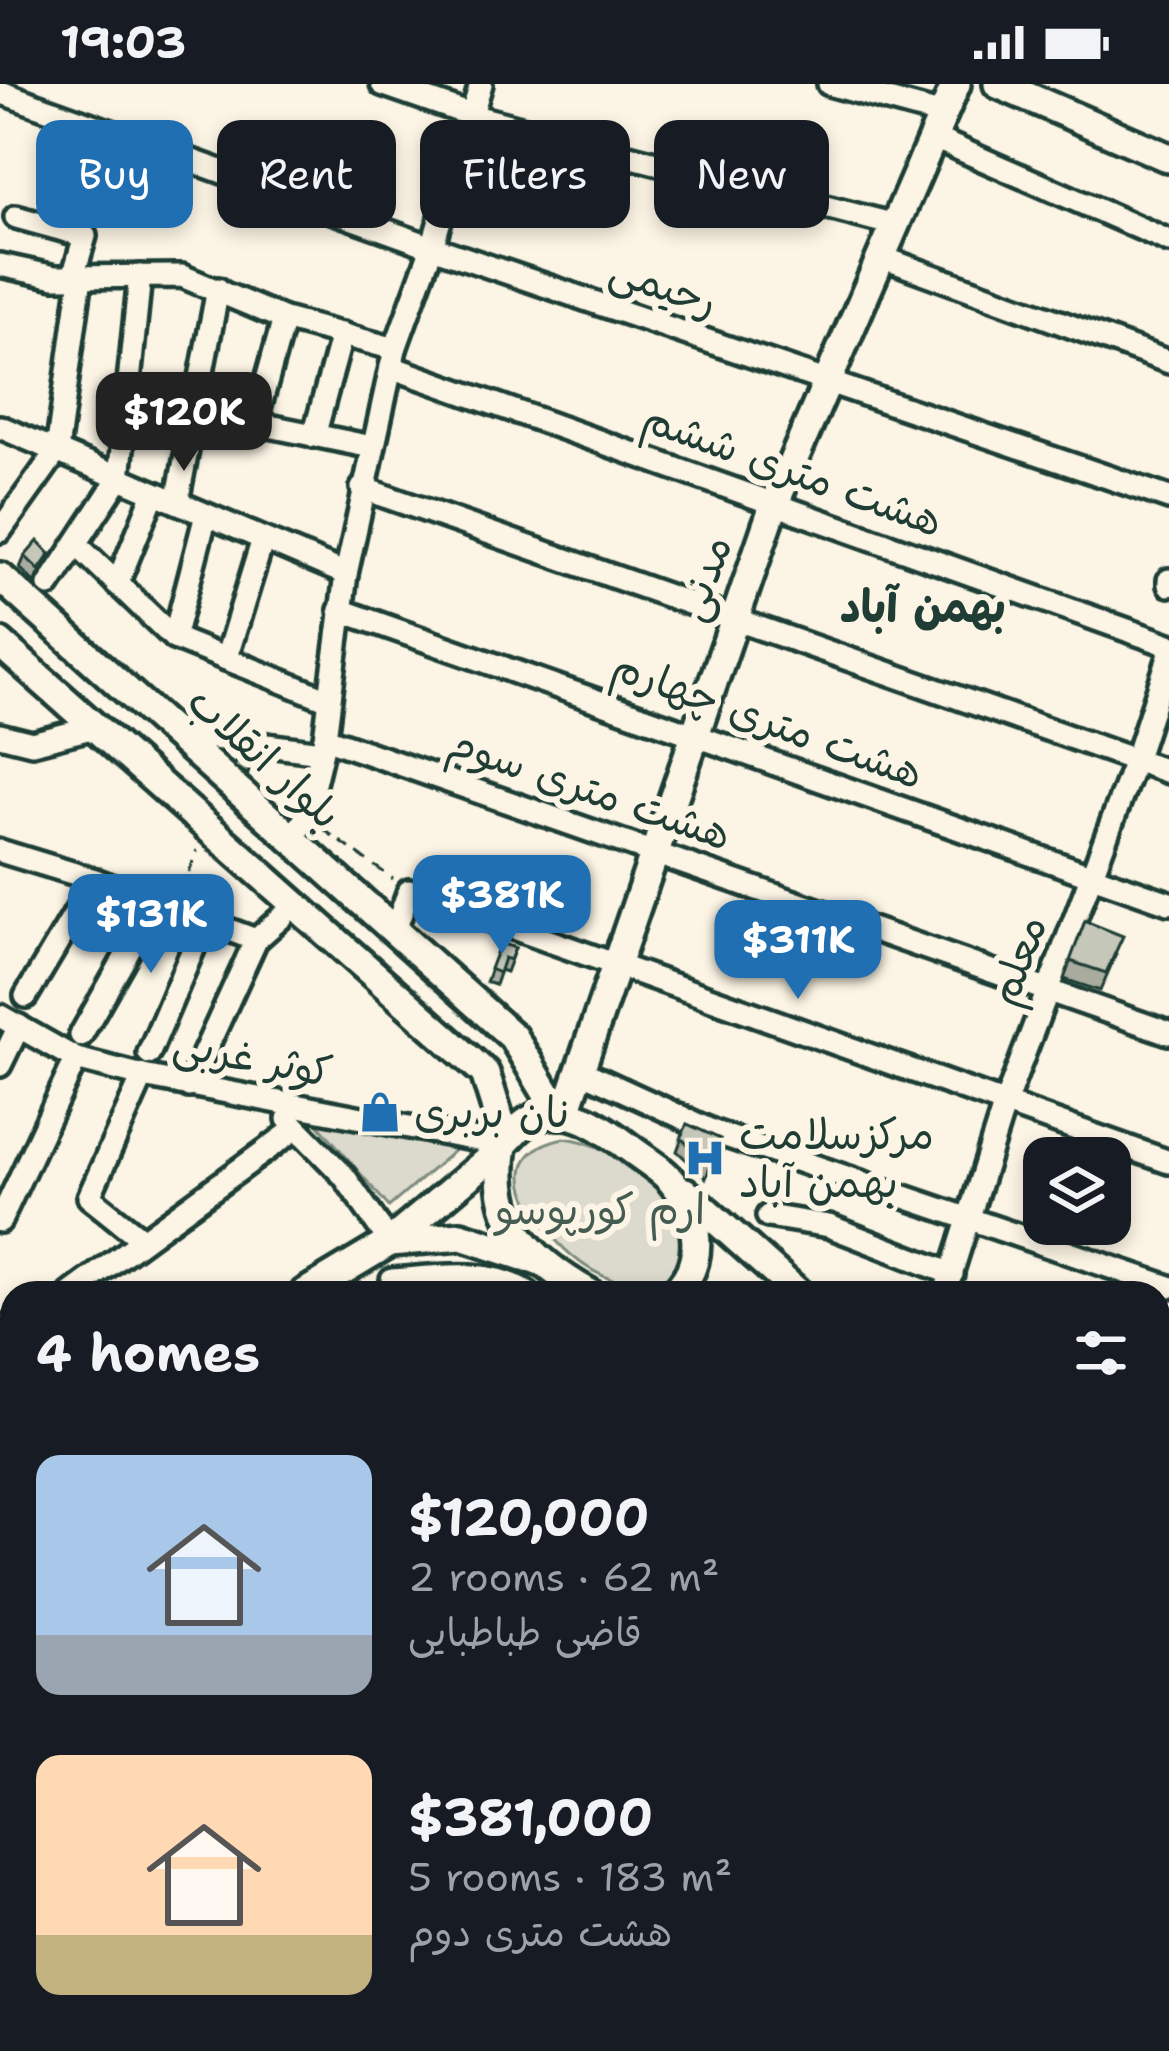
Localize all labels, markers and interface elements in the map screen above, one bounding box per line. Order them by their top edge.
text: 19:03 [60,12,186,72]
chip: Buy [36,120,193,228]
chip: Rent [217,120,396,228]
chip: Filters [420,120,630,228]
chip: New [654,120,829,228]
street label: رحیمی [603,241,725,329]
pin: $120K [100,372,268,474]
text: $120K [123,385,245,437]
street label: هشت متری ششم [634,389,951,553]
street label: مدنی [662,527,744,629]
district label: بهمن آباد [840,576,1006,636]
street label: هشت متری چهارم [603,637,931,805]
street label: بلوار انقلاب [176,673,354,841]
street label: هشت متری سوم [439,713,739,867]
pin: $381K [418,855,586,957]
text: $381K [440,868,564,920]
pin: $131K [67,874,235,976]
text: $131K [95,887,207,939]
pin: $311K [714,900,882,1002]
street label: معلم [974,907,1063,1014]
text: $311K [741,913,855,965]
street label: کوثر غربی [169,1014,337,1100]
place label: نان بربری [414,1084,569,1140]
shop icon: نان بربری [357,1089,403,1135]
place label: مرکزسلامت بهمن آباد [739,1106,934,1210]
hospital icon: مرکزسلامت بهمن آباد [682,1135,728,1181]
map controls [1023,1137,1131,1245]
button: layers [1023,1137,1131,1245]
park label: ارم کورپوسو [493,1181,705,1241]
text: 4 homes [36,1319,260,1387]
icon: filters [1068,1320,1134,1386]
text: $120,000 [408,1483,650,1551]
icon: home [132,1503,276,1647]
text: 2 rooms · 62 m² [408,1551,720,1603]
text: قاضی طباطبایی [408,1606,642,1658]
text: $381,000 [408,1783,653,1851]
icon: home [132,1803,276,1947]
text: 5 rooms · 183 m² [408,1851,732,1903]
text: هشت متری دوم [408,1906,672,1958]

